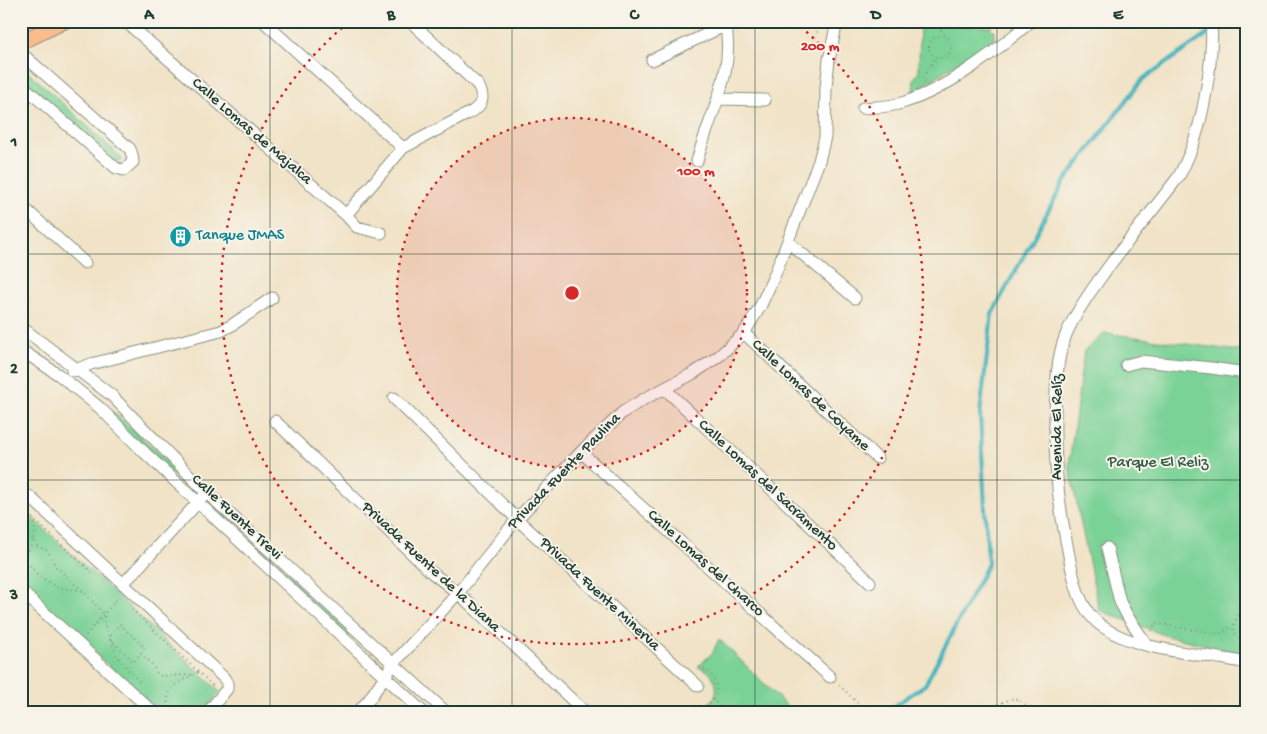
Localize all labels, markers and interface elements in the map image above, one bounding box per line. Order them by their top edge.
text: A [143,7,155,26]
text: B [386,7,396,26]
text: C [629,7,640,26]
text: D [869,7,882,26]
text: E [1113,7,1124,26]
text: 200 m [801,38,840,56]
street label: Calle Lomas de Majalca [187,74,316,190]
text: 1 [10,134,17,153]
text: 100 m [676,163,715,181]
building icon: Tanque JMAS [168,224,192,248]
place label: Tanque JMAS [195,227,285,246]
centre of rings [563,284,581,302]
street label: Calle Lomas de Coyame [747,336,874,456]
text: 2 [10,361,18,380]
street label: Avenida El Relíz [1049,373,1068,480]
street label: Privada Fuente Paulina [504,409,626,535]
street label: Calle Lomas del Sacramento [693,416,841,556]
park label: Parque El Reliz [1107,454,1209,473]
street label: Calle Fuente Trevi [187,471,285,565]
street label: Privada Fuente de la Diana [356,498,504,638]
street label: Calle Lomas del Charco [642,506,768,622]
street label: Privada Fuente Minerva [534,533,664,657]
text: 3 [9,587,18,606]

